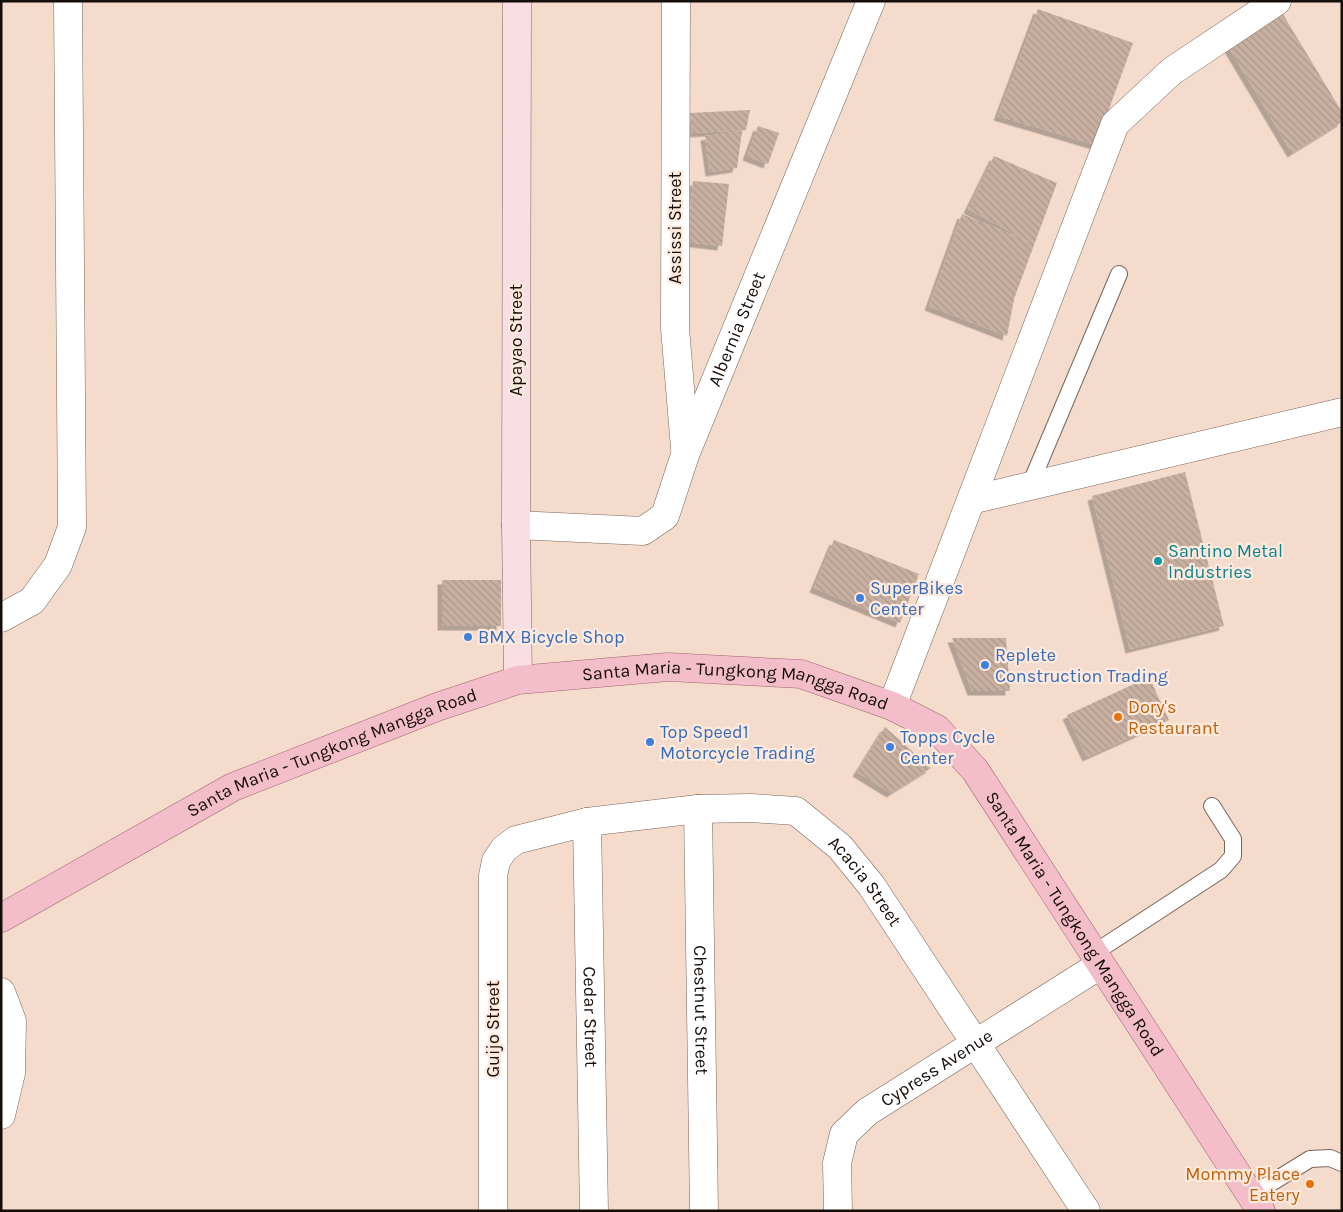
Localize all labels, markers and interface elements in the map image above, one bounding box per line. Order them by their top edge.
street label: Assissi Street [664,171,686,284]
street label: Albernia Street [703,268,770,390]
street label: Apayao Street [505,283,527,396]
place label: Santino Metal Industries [1168,540,1283,583]
marker: Santino Metal Industries [1152,555,1164,567]
place label: SuperBikes Center [870,577,963,620]
marker: SuperBikes Center [854,592,866,604]
place label: BMX Bicycle Shop [478,626,624,648]
marker: BMX Bicycle Shop [462,631,474,643]
place label: Replete Construction Trading [995,644,1168,687]
street label: Santa Maria - Tungkong Mangga Road [581,656,892,715]
marker: Replete Construction Trading [979,659,991,671]
street label: Santa Maria - Tungkong Mangga Road [183,684,480,822]
place label: Dory's Restaurant [1128,696,1220,739]
marker: Dory's Restaurant [1112,711,1124,723]
place label: Top Speed1 Motorcycle Trading [660,721,815,764]
place label: Topps Cycle Center [900,726,995,769]
marker: Top Speed1 Motorcycle Trading [644,736,656,748]
marker: Topps Cycle Center [884,741,896,753]
street label: Santa Maria - Tungkong Mangga Road [981,787,1169,1061]
street label: Acacia Street [824,831,906,931]
street label: Chestnut Street [689,945,713,1075]
street label: Cedar Street [579,966,602,1068]
street label: Guijo Street [482,980,504,1078]
street label: Cypress Avenue [877,1025,997,1112]
place label: Mommy Place Eatery [1185,1163,1301,1206]
marker: Mommy Place Eatery [1304,1178,1316,1190]

